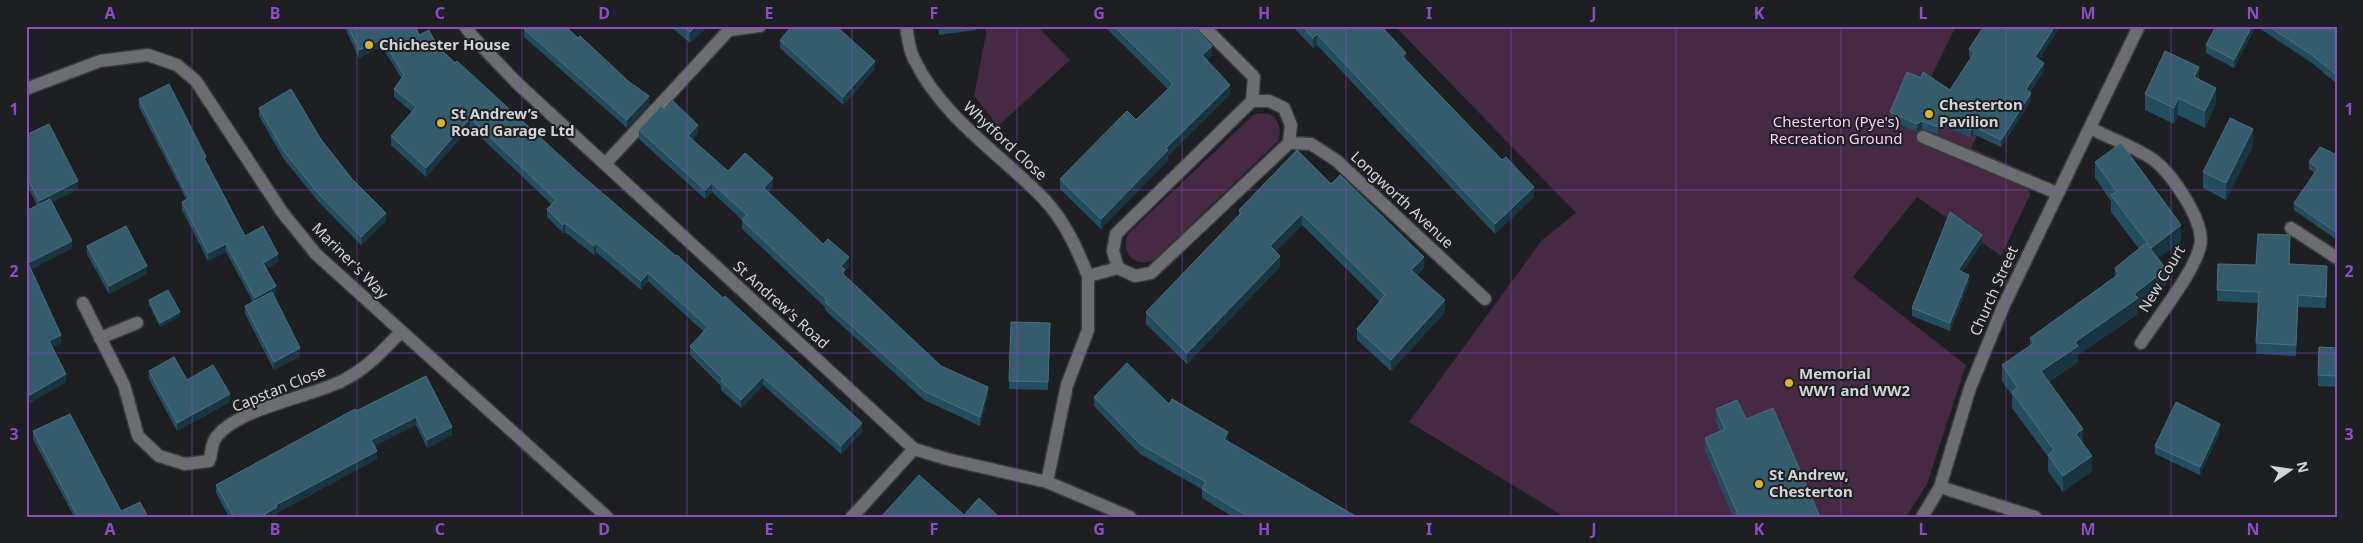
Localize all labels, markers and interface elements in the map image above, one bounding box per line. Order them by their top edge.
text: A [104,2,116,24]
text: B [270,2,280,24]
text: C [435,2,445,24]
text: D [598,2,610,24]
text: E [765,2,774,24]
text: F [930,2,938,24]
text: G [1093,2,1105,24]
text: H [1258,2,1270,24]
text: I [1426,2,1432,24]
text: J [1589,2,1597,24]
text: K [1754,2,1765,24]
text: L [1919,2,1928,24]
text: M [2080,2,2096,24]
text: N [2246,2,2260,24]
place label: Chichester House [379,34,510,54]
marker: Chichester House [363,39,375,51]
place label: Chesterton Pavilion [1939,94,2023,131]
street label: Whytford Close [960,96,1052,184]
text: 1 [9,98,19,120]
text: 1 [2344,98,2354,120]
place label: St Andrew’s Road Garage Ltd [451,103,575,140]
marker: Chesterton Pavilion [1923,108,1935,120]
park label: Chesterton (Pye's) Recreation Ground [1770,111,1902,148]
marker: St Andrew’s Road Garage Ltd [435,117,447,129]
street label: Longworth Avenue [1347,146,1458,252]
street label: Mariner's Way [308,218,393,303]
street label: New Court [2133,241,2189,316]
street label: Church Street [1964,242,2022,339]
street label: St Andrew's Road [730,256,834,353]
text: 2 [9,260,19,282]
text: 2 [2344,260,2354,282]
street label: Capstan Close [229,360,328,416]
place label: Memorial WW1 and WW2 [1799,363,1911,400]
marker: Memorial WW1 and WW2 [1783,377,1795,389]
text: 3 [9,423,19,445]
text: 3 [2344,423,2354,445]
north arrow [2266,446,2316,496]
text: N [2293,459,2314,475]
place label: St Andrew, Chesterton [1769,464,1853,501]
marker: St Andrew, Chesterton [1753,478,1765,490]
text: A [104,518,116,540]
text: B [270,518,280,540]
text: C [435,518,445,540]
text: D [598,518,610,540]
text: E [765,518,774,540]
text: F [930,518,938,540]
text: G [1093,518,1105,540]
text: H [1258,518,1270,540]
text: I [1426,518,1432,540]
text: J [1589,518,1597,540]
text: K [1754,518,1765,540]
text: L [1919,518,1928,540]
text: M [2080,518,2096,540]
text: N [2246,518,2260,540]

